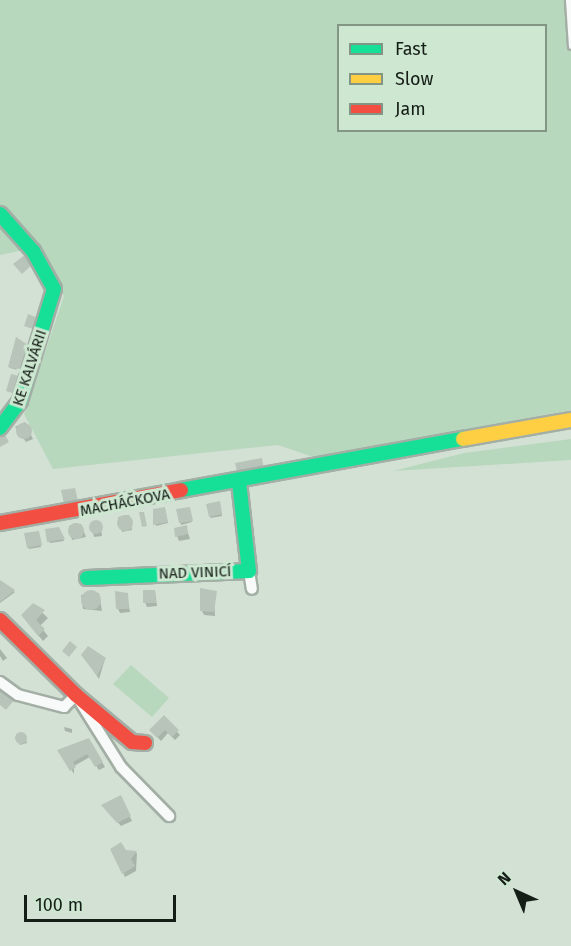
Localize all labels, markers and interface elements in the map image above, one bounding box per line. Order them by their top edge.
legend [337,24,547,132]
text: Fast [395,38,427,60]
text: Slow [395,68,433,90]
text: Jam [395,98,426,120]
street label: KE KALVÁRII [9,328,51,408]
street label: MACHÁČKOVA [79,485,171,521]
street label: NAD VINICÍ [158,563,232,583]
north arrow [487,862,547,922]
text: N [494,868,515,889]
scale bar [27,883,178,921]
text: 100 m [35,894,83,916]

